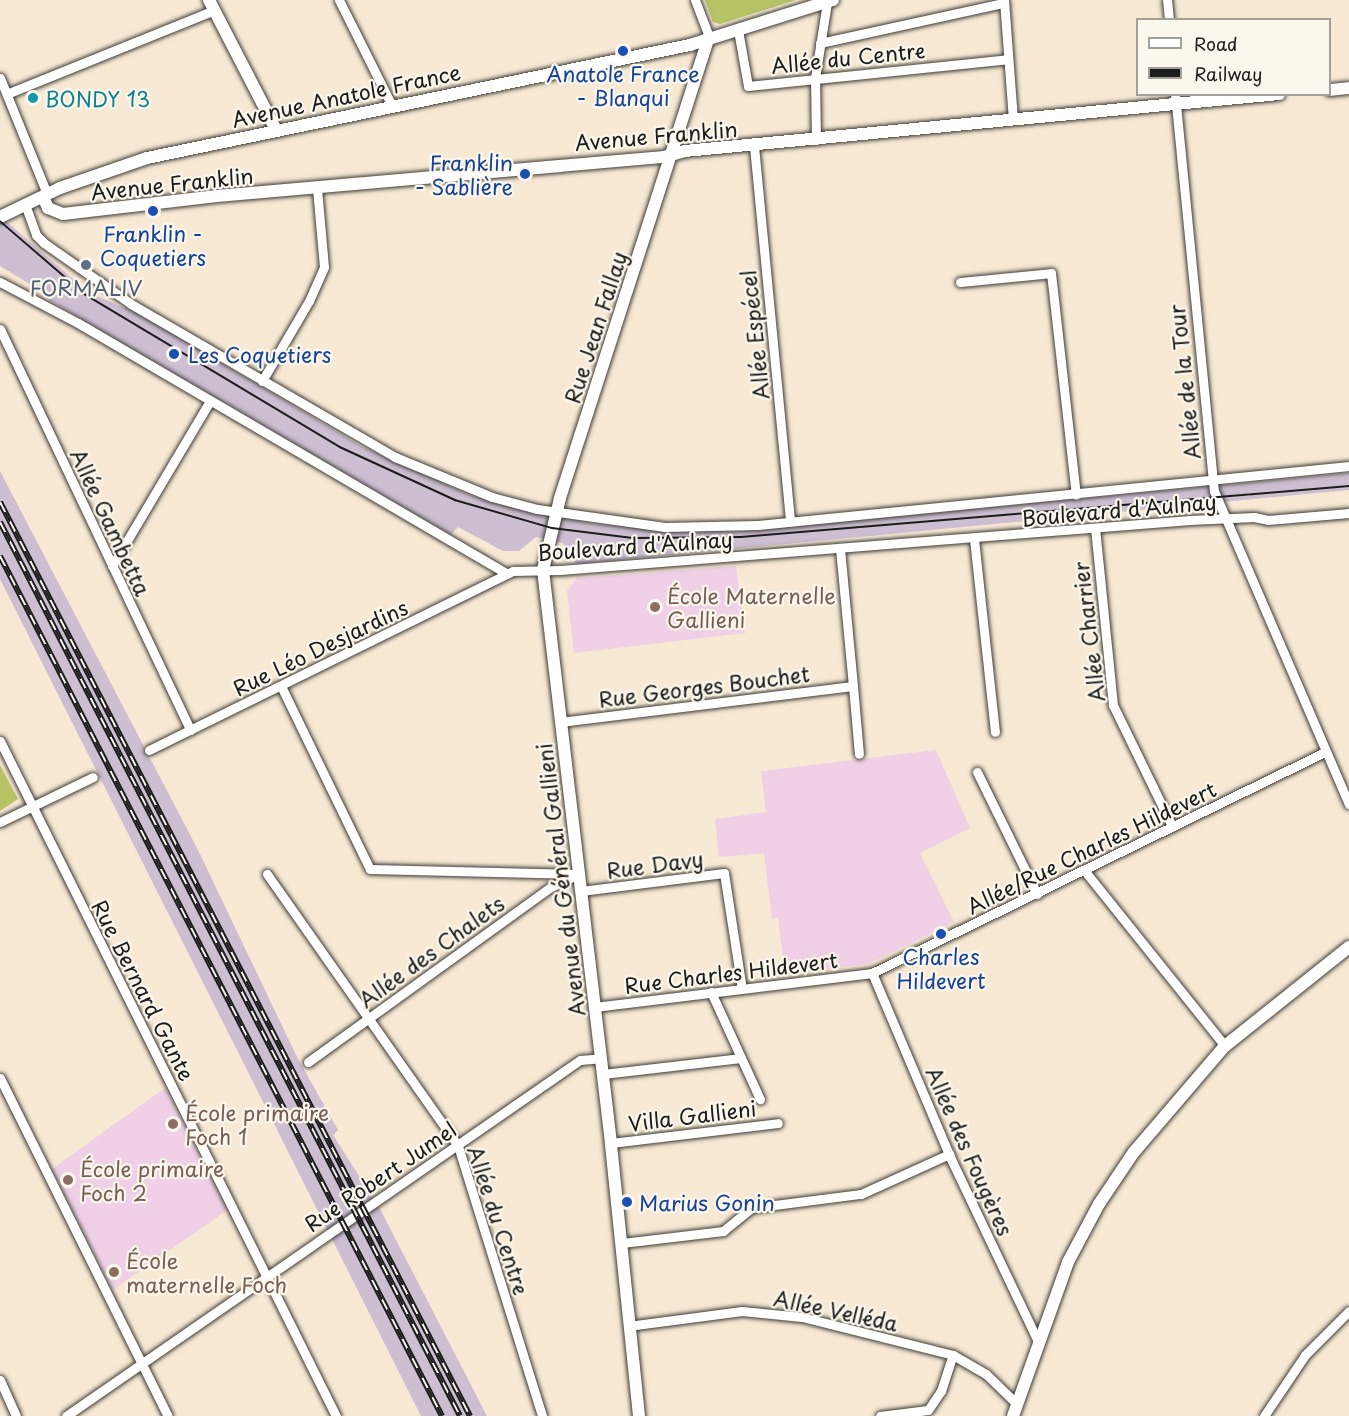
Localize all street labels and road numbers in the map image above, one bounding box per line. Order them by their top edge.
street label: Allée du Centre [768,36,928,78]
street label: Avenue Anatole France [229,58,463,132]
street label: Avenue Franklin [574,115,738,155]
street label: Avenue Franklin [90,162,254,204]
street label: Rue Jean Fallay [558,246,632,408]
street label: Allée Espécel [735,268,773,402]
street label: Allée de la Tour [1163,302,1205,462]
street label: Allée Gambetta [66,444,156,600]
street label: Boulevard d'Aulnay [1020,488,1218,530]
street label: Boulevard d'Aulnay [537,526,733,564]
street label: Allée Charrier [1067,559,1109,705]
street label: Rue Léo Desjardins [228,593,412,701]
street label: Rue Georges Bouchet [595,660,813,712]
street label: Avenue du Général Gallieni [531,742,589,1018]
street label: Allée/Rue Charles Hildevert [960,775,1222,919]
street label: Rue Davy [604,845,706,883]
street label: Allée des Chalets [353,890,509,1012]
street label: Rue Bernard Gante [87,895,201,1085]
street label: Rue Charles Hildevert [621,946,841,998]
street label: Allée des Fougères [921,1061,1019,1241]
street label: Villa Gallieni [626,1095,758,1135]
street label: Rue Robert Jumel [299,1116,461,1236]
street label: Allée du Centre [463,1141,535,1299]
street label: Allée Velléda [770,1284,902,1336]

